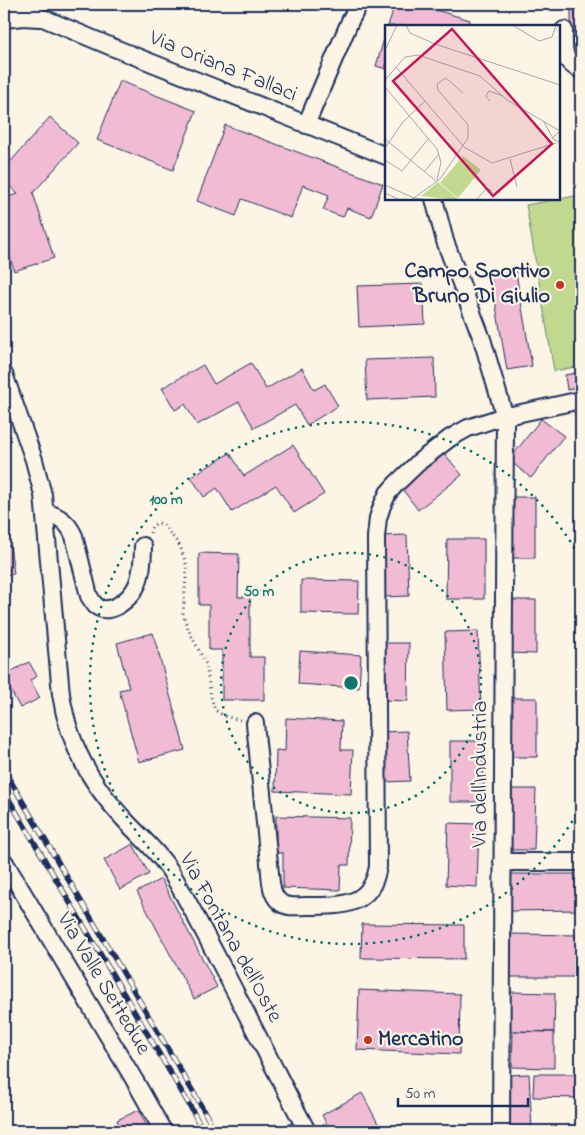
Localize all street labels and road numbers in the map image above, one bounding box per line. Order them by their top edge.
street label: Via Oriana Fallaci [143,22,302,111]
street label: Via dell'Industria [465,701,497,848]
street label: Via Fontana dell'Oste [170,846,290,1029]
street label: Via Valle Settedue [47,906,158,1061]

